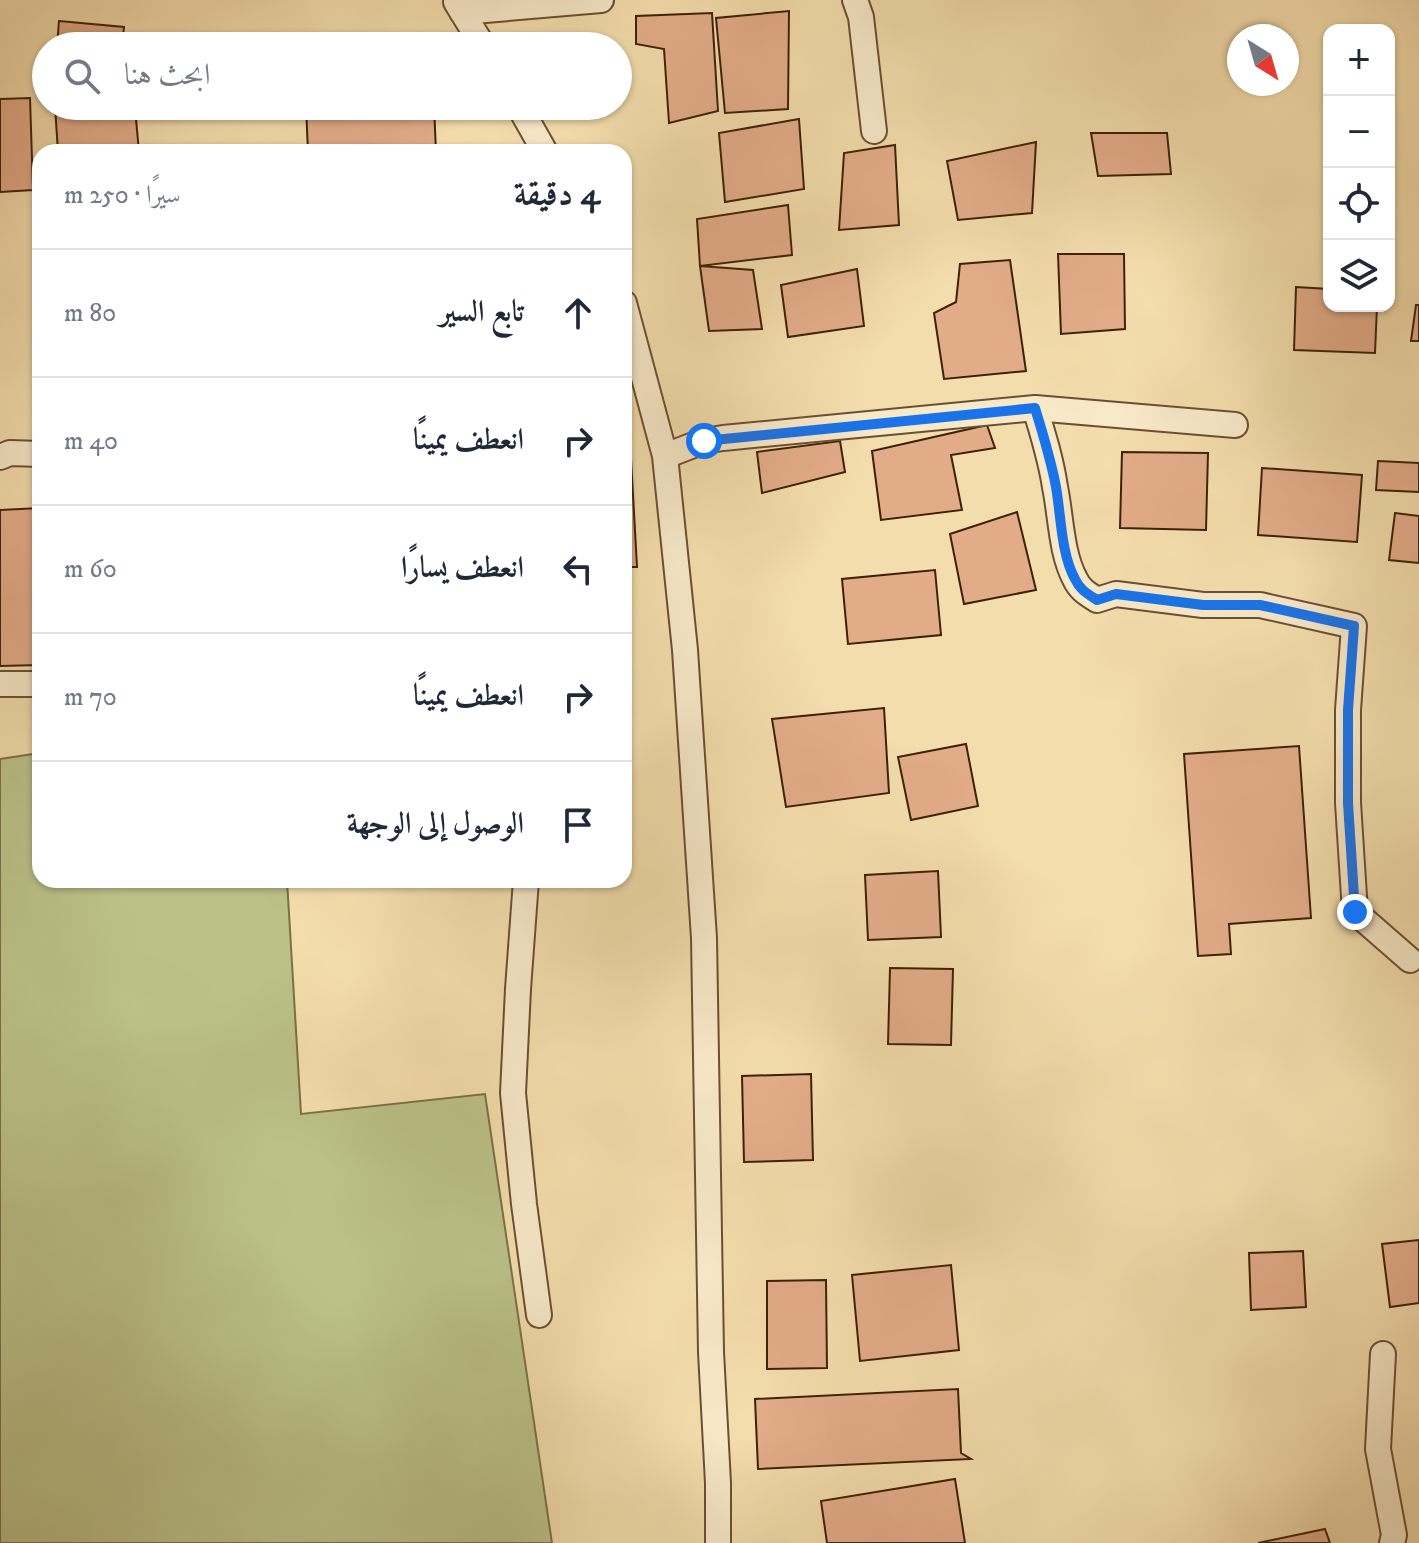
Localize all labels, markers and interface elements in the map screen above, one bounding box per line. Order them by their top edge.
north arrow [1227,24,1299,96]
map controls [1323,24,1395,312]
button: + [1323,24,1395,96]
search box [32,32,632,120]
icon: search [60,54,104,98]
text: ابحث هنا [124,57,210,94]
button: − [1323,96,1395,168]
button: locate [1323,168,1395,240]
text: 4 دقيقة [514,173,600,215]
text: سيرًا · 250 m [64,179,181,212]
button: layers [1323,240,1395,312]
icon: ahead [556,291,600,335]
text: تابع السير [439,294,524,331]
text: 80 m [64,297,116,330]
icon: right [556,419,600,463]
text: انعطف يمينًا [413,422,524,459]
route start [686,423,722,459]
text: 40 m [64,425,118,458]
icon: left [556,547,600,591]
text: انعطف يسارًا [401,550,524,587]
text: 60 m [64,553,117,586]
icon: right [556,675,600,719]
text: انعطف يمينًا [413,678,524,715]
text: 70 m [64,681,117,714]
icon: arrive [556,803,600,847]
text: الوصول إلى الوجهة [347,806,524,843]
route end [1337,894,1373,930]

